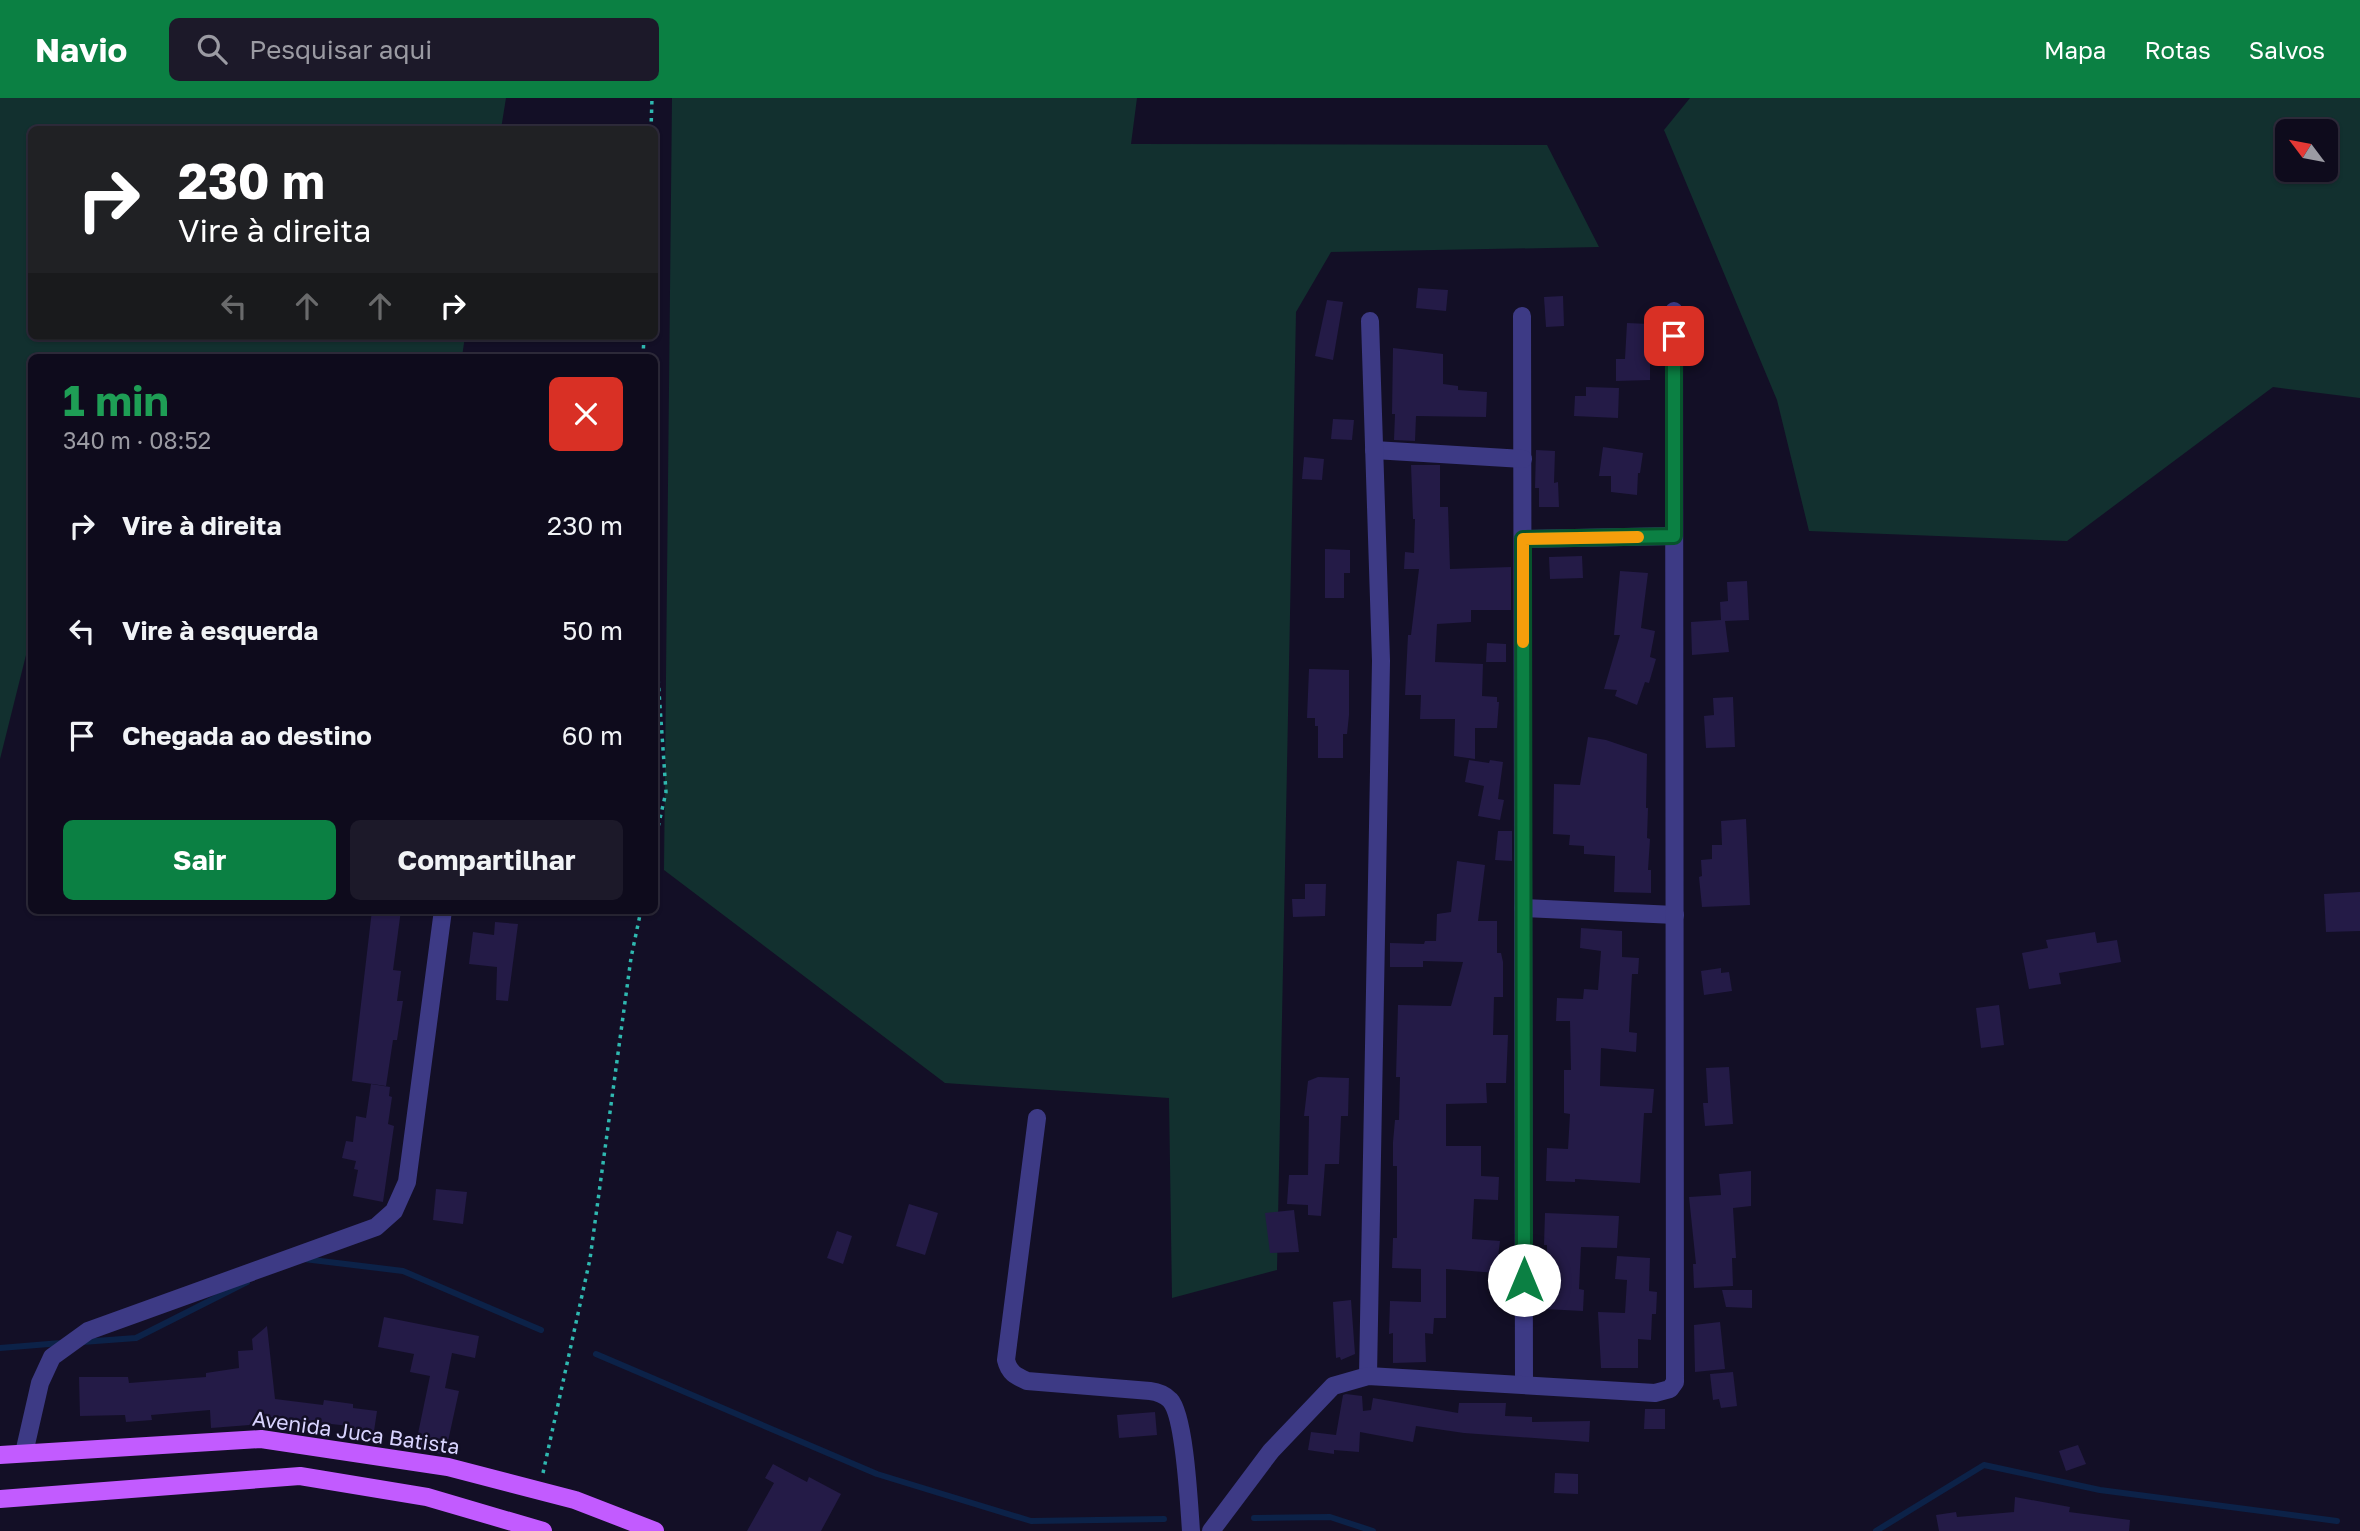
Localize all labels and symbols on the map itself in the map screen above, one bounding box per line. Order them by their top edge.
north arrow [2275,119,2338,182]
pin [1644,306,1704,366]
position arrow [1487,1243,1561,1317]
street label: Avenida Juca Batista [251,1405,461,1459]

